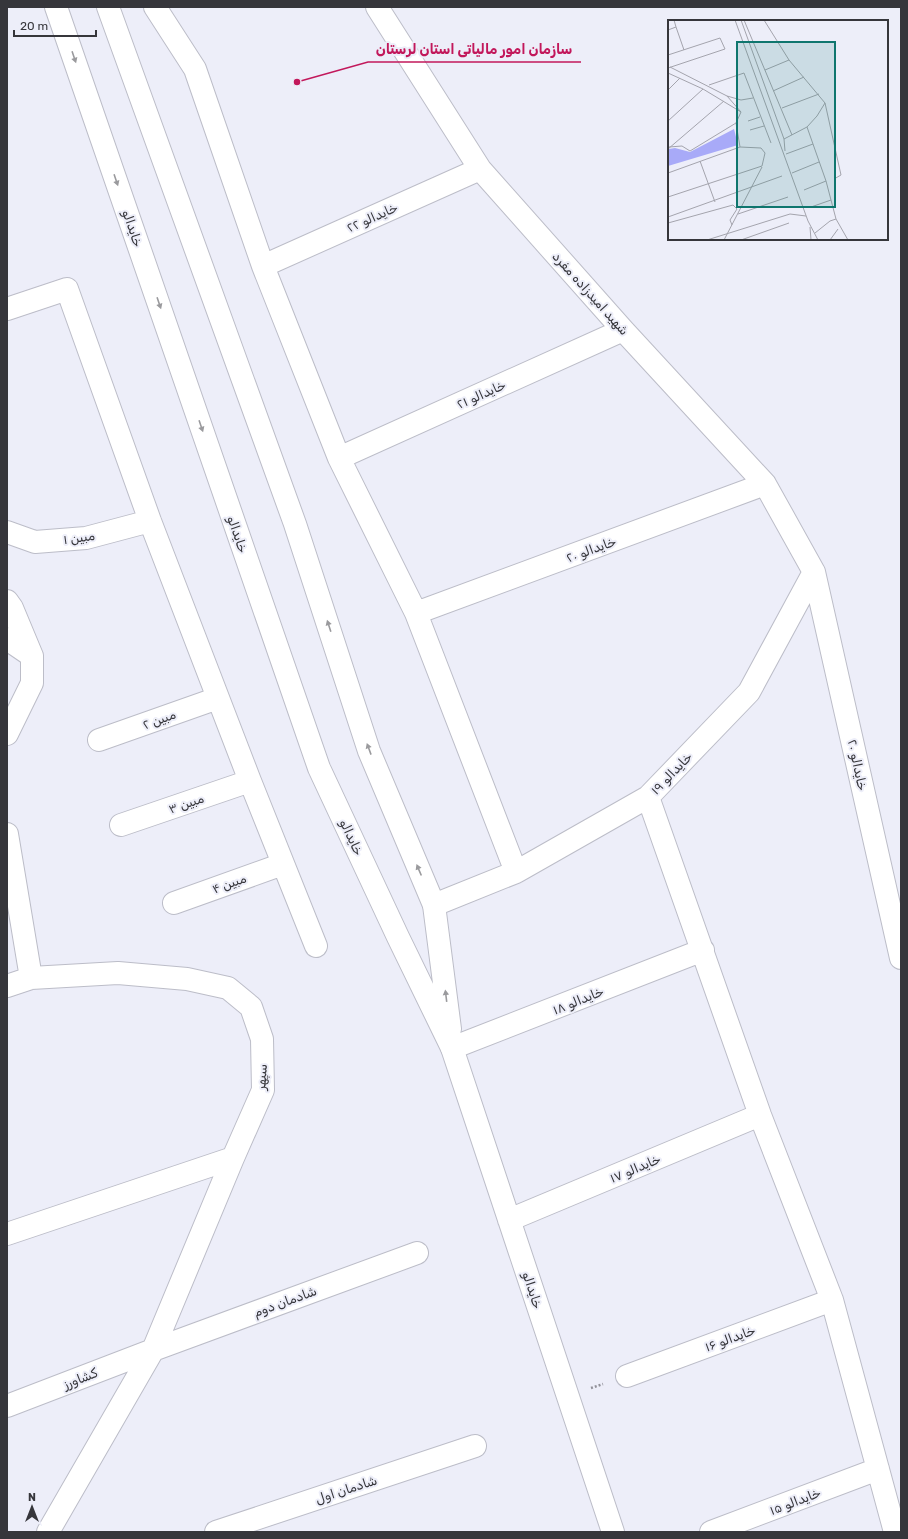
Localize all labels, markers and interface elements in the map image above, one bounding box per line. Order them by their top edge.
scale bar [14,12,96,38]
text: 20 m [20,19,48,33]
inset map [668,20,888,240]
callout: سازمان امور مالیاتی استان لرستان [368,36,581,62]
text: سازمان امور مالیاتی استان لرستان [376,41,572,58]
one-way arrow [71,51,77,63]
one-way arrow [113,174,119,186]
street label: خایدالو ۲۲ [344,200,400,236]
street label: خایدالو [118,208,146,249]
street label: شهید امیدزاده مفرد [549,249,632,339]
one-way arrow [156,297,162,309]
street label: خایدالو ۲۱ [454,377,508,413]
one-way arrow [198,420,204,432]
street label: خایدالو [223,514,251,555]
street label: مبین ۱ [62,528,96,547]
street label: خایدالو ۲۰ [564,534,619,566]
one-way arrow [325,620,331,632]
street label: مبین ۲ [141,707,178,732]
street label: خایدالو ۲۰ [844,738,870,792]
one-way arrow [366,743,372,755]
street label: خایدالو ۱۹ [648,749,696,798]
street label: مبین ۳ [167,790,206,816]
street label: خایدالو [336,817,366,858]
one-way arrow [416,864,422,875]
street label: مبین ۴ [210,870,248,897]
street label: خایدالو ۱۸ [550,983,606,1018]
one-way arrow [442,990,449,1002]
street label: سپهر [253,1063,271,1092]
street label: خایدالو ۱۷ [608,1151,663,1187]
street label: خایدالو [519,1270,546,1311]
street label: شادمان دوم [252,1283,319,1321]
street label: خایدالو ۱۶ [703,1322,758,1355]
street label: کشاورز [60,1365,100,1393]
street label: شادمان اول [313,1472,379,1507]
street label: خایدالو ۱۵ [767,1485,823,1519]
north arrow [12,1487,52,1527]
text: N [28,1491,36,1504]

